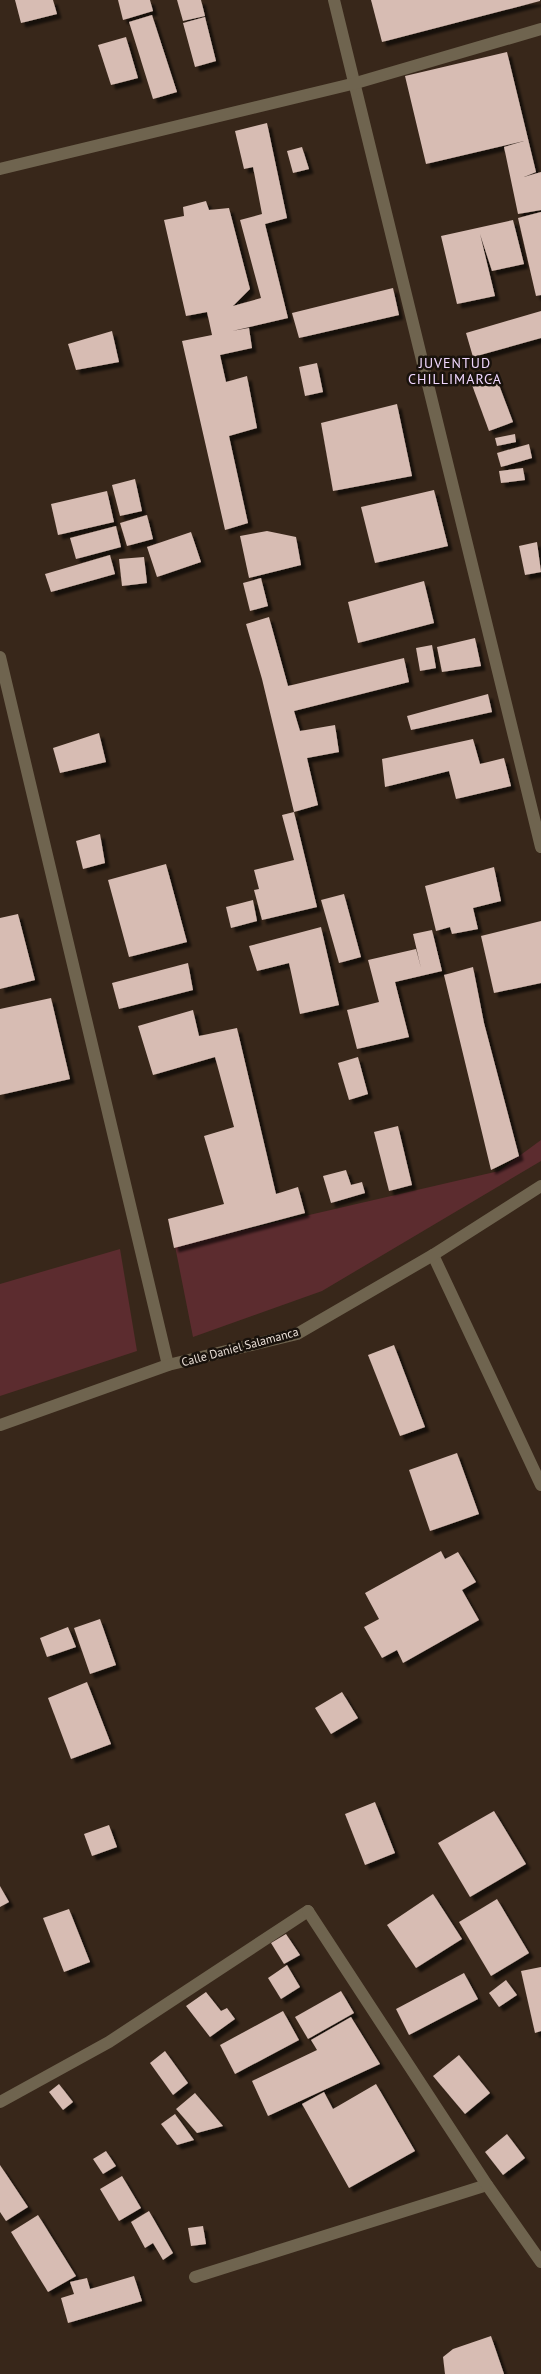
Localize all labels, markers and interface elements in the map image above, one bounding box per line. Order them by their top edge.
district label: JUVENTUD CHILLIMARCA [408,354,502,388]
street label: Calle Daniel Salamanca [180,1324,300,1369]

